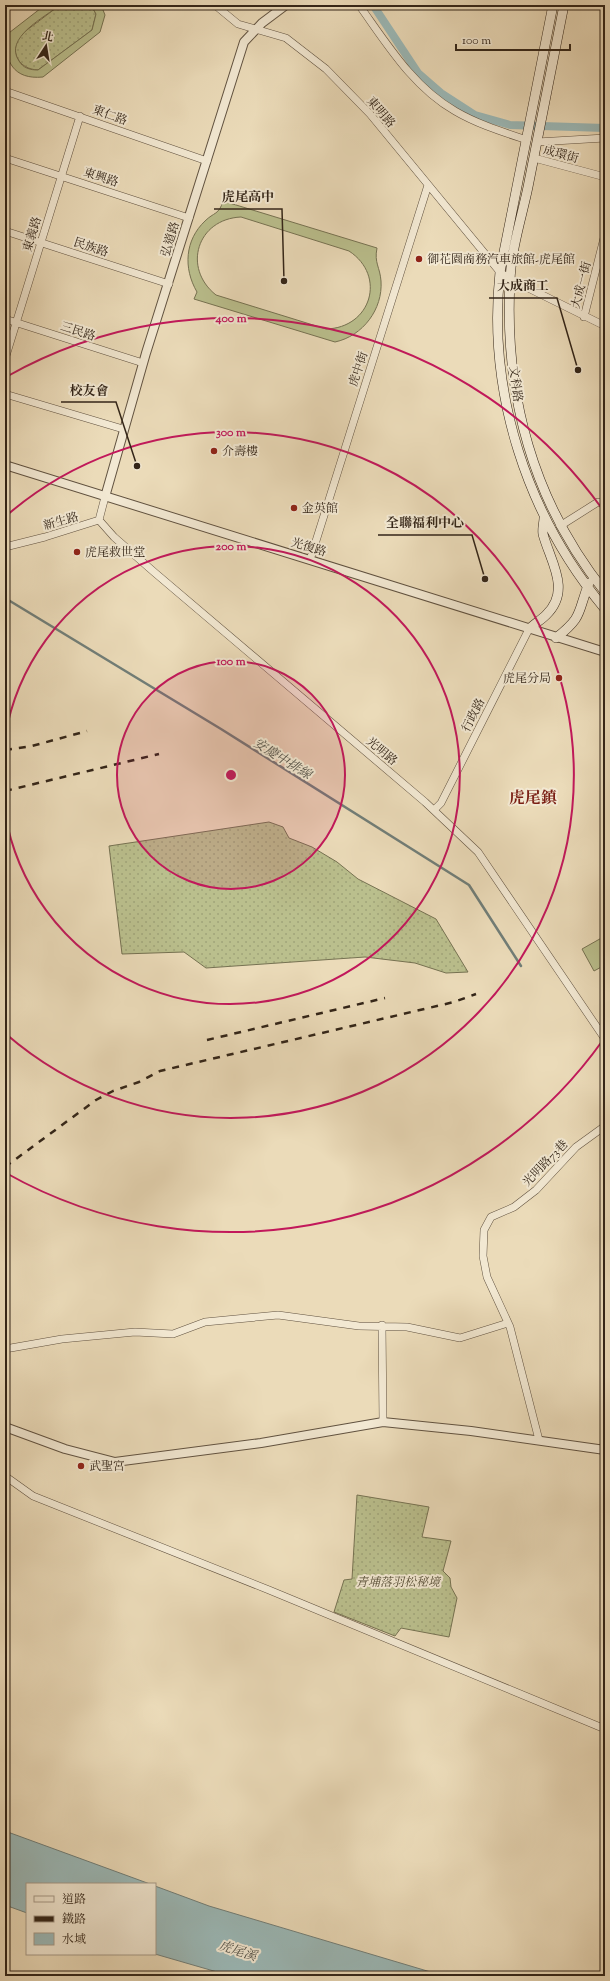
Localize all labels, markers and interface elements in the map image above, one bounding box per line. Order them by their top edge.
north arrow [26,26,66,66]
scale bar [456,26,570,52]
text: 北 [41,28,55,46]
text: 100 m [462,32,491,50]
street label: 東明路 [362,93,399,132]
street label: 東仁路 [90,101,130,131]
street label: 成環街 [541,142,581,169]
street label: 東興路 [81,164,121,192]
callout: 虎尾高中 [214,184,282,209]
text: 虎尾高中 [222,189,274,207]
street label: 東義路 [19,214,47,254]
street label: 弘道路 [157,219,185,259]
street label: 民族路 [71,234,111,262]
place label: 御花園商務汽車旅館-虎尾館 [427,251,575,269]
marker: 御花園商務汽車旅館-虎尾館 [414,254,424,264]
street label: 大成一街 [567,259,597,311]
callout: 大成商工 [489,273,557,298]
text: 大成商工 [497,278,549,296]
text: 400 m [214,310,247,328]
street label: 三民路 [58,318,98,346]
street label: 虎中街 [345,348,373,389]
street label: 文科路 [504,365,526,403]
callout: 校友會 [61,377,116,402]
text: 校友會 [69,383,109,401]
text: 300 m [216,424,246,442]
place label: 介壽樓 [222,443,258,461]
marker: 介壽樓 [209,446,219,456]
place label: 金英館 [302,500,338,518]
marker: 金英館 [289,503,299,513]
street label: 新生路 [41,508,81,536]
callout: 全聯福利中心 [378,510,472,535]
text: 全聯福利中心 [386,515,464,533]
street label: 光復路 [289,534,329,562]
text: 200 m [216,538,246,556]
place label: 虎尾救世堂 [85,544,145,562]
marker: 虎尾救世堂 [72,547,82,557]
text: 100 m [215,653,246,671]
place label: 虎尾分局 [503,670,551,688]
marker: 虎尾分局 [554,673,564,683]
street label: 行政路 [458,695,490,736]
street label: 光明路 [362,733,401,770]
water label: 安慶中排線 [250,735,316,786]
centre of rings [224,768,238,782]
district label: 虎尾鎮 [509,788,557,811]
street label: 光明路73巷 [519,1136,573,1191]
place label: 武聖宮 [89,1458,125,1476]
marker: 武聖宮 [76,1461,86,1471]
park label: 青埔落羽松秘境 [356,1574,442,1592]
legend [26,1883,156,1955]
text: 道路 [62,1891,86,1909]
text: 鐵路 [62,1911,86,1929]
text: 水域 [62,1931,86,1949]
water label: 虎尾溪 [216,1937,261,1967]

